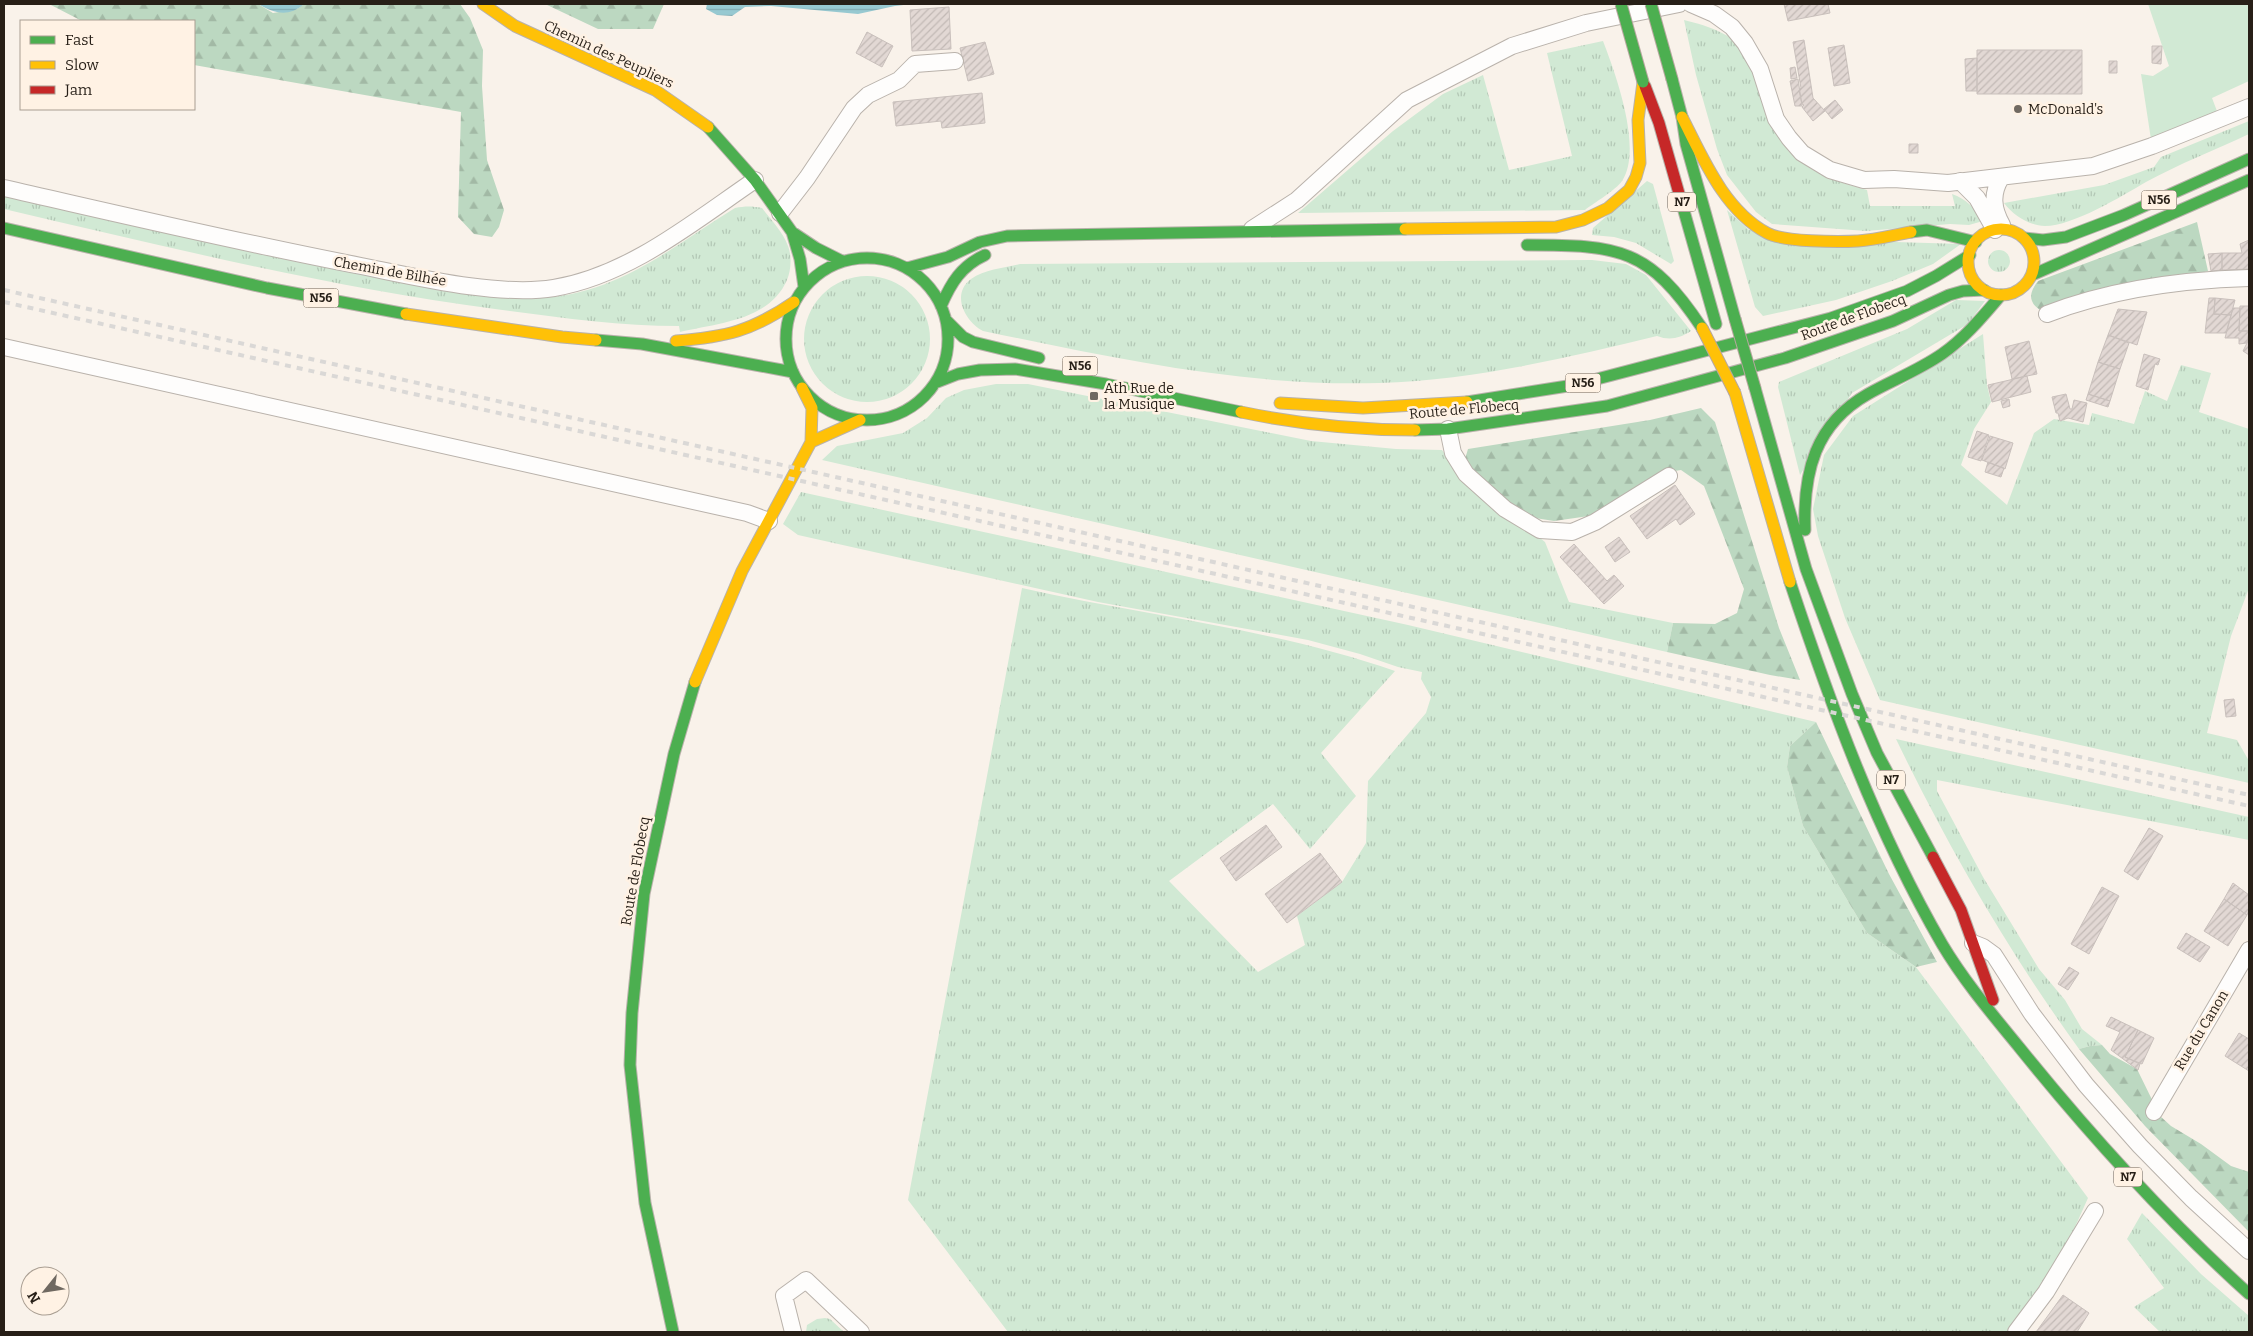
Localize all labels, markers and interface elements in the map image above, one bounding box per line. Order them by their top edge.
street label: Chemin des Peupliers [541,17,676,92]
legend [20,20,195,110]
text: Fast [65,31,94,49]
text: Slow [65,56,100,74]
text: Jam [64,81,93,99]
place label: McDonald's [2028,101,2103,118]
marker: McDonald's [2012,103,2024,115]
road number: N56 [2142,190,2176,210]
road number: N7 [1668,192,1696,212]
street label: Chemin de Bilhée [332,253,447,290]
road number: N56 [304,288,338,308]
street label: Route de Flobecq [1798,291,1908,344]
road number: N56 [1062,356,1098,376]
road number: N56 [1566,373,1600,392]
place label: Ath Rue de la Musique [1104,380,1175,413]
marker: Ath Rue de la Musique [1088,390,1100,402]
street label: Route de Flobecq [1408,396,1520,423]
road number: N7 [1877,770,1905,790]
street label: Route de Flobecq [618,815,653,927]
street label: Rue du Canon [2171,987,2232,1073]
road number: N7 [2114,1168,2142,1186]
north arrow [20,1266,70,1316]
text: N [24,1288,44,1306]

